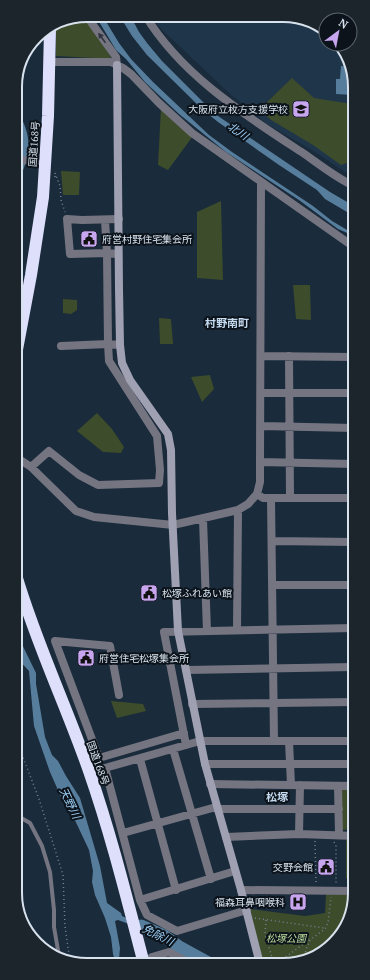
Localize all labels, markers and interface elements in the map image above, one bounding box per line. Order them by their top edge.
north arrow [318,12,358,52]
text: N [336,15,351,32]
one-way arrow [98,33,107,44]
school or university icon: 大阪府立枚方支援学校 [291,99,311,119]
place label: 大阪府立枚方支援学校 [188,103,288,116]
water label: 北川 [225,119,252,144]
street label: 国道168号 [26,121,42,167]
public building icon: 府営村野住宅集会所 [79,229,99,249]
place label: 府営村野住宅集会所 [102,233,192,246]
district label: 村野南町 [205,316,249,330]
public building icon: 松塚ふれあい館 [139,583,159,603]
place label: 松塚ふれあい館 [162,587,232,600]
public building icon: 府営住宅松塚集会所 [76,648,96,668]
place label: 府営住宅松塚集会所 [99,652,189,665]
street label: 国道168号 [84,739,112,787]
water label: 天野川 [56,785,84,822]
district label: 松塚 [266,790,289,804]
public building icon: 交野会館 [316,857,336,877]
place label: 交野会館 [273,861,313,874]
hospital icon: 福森耳鼻咽喉科 [288,892,308,912]
place label: 福森耳鼻咽喉科 [215,896,285,909]
water label: 免除川 [140,921,177,949]
park label: 松塚公園 [266,932,308,945]

